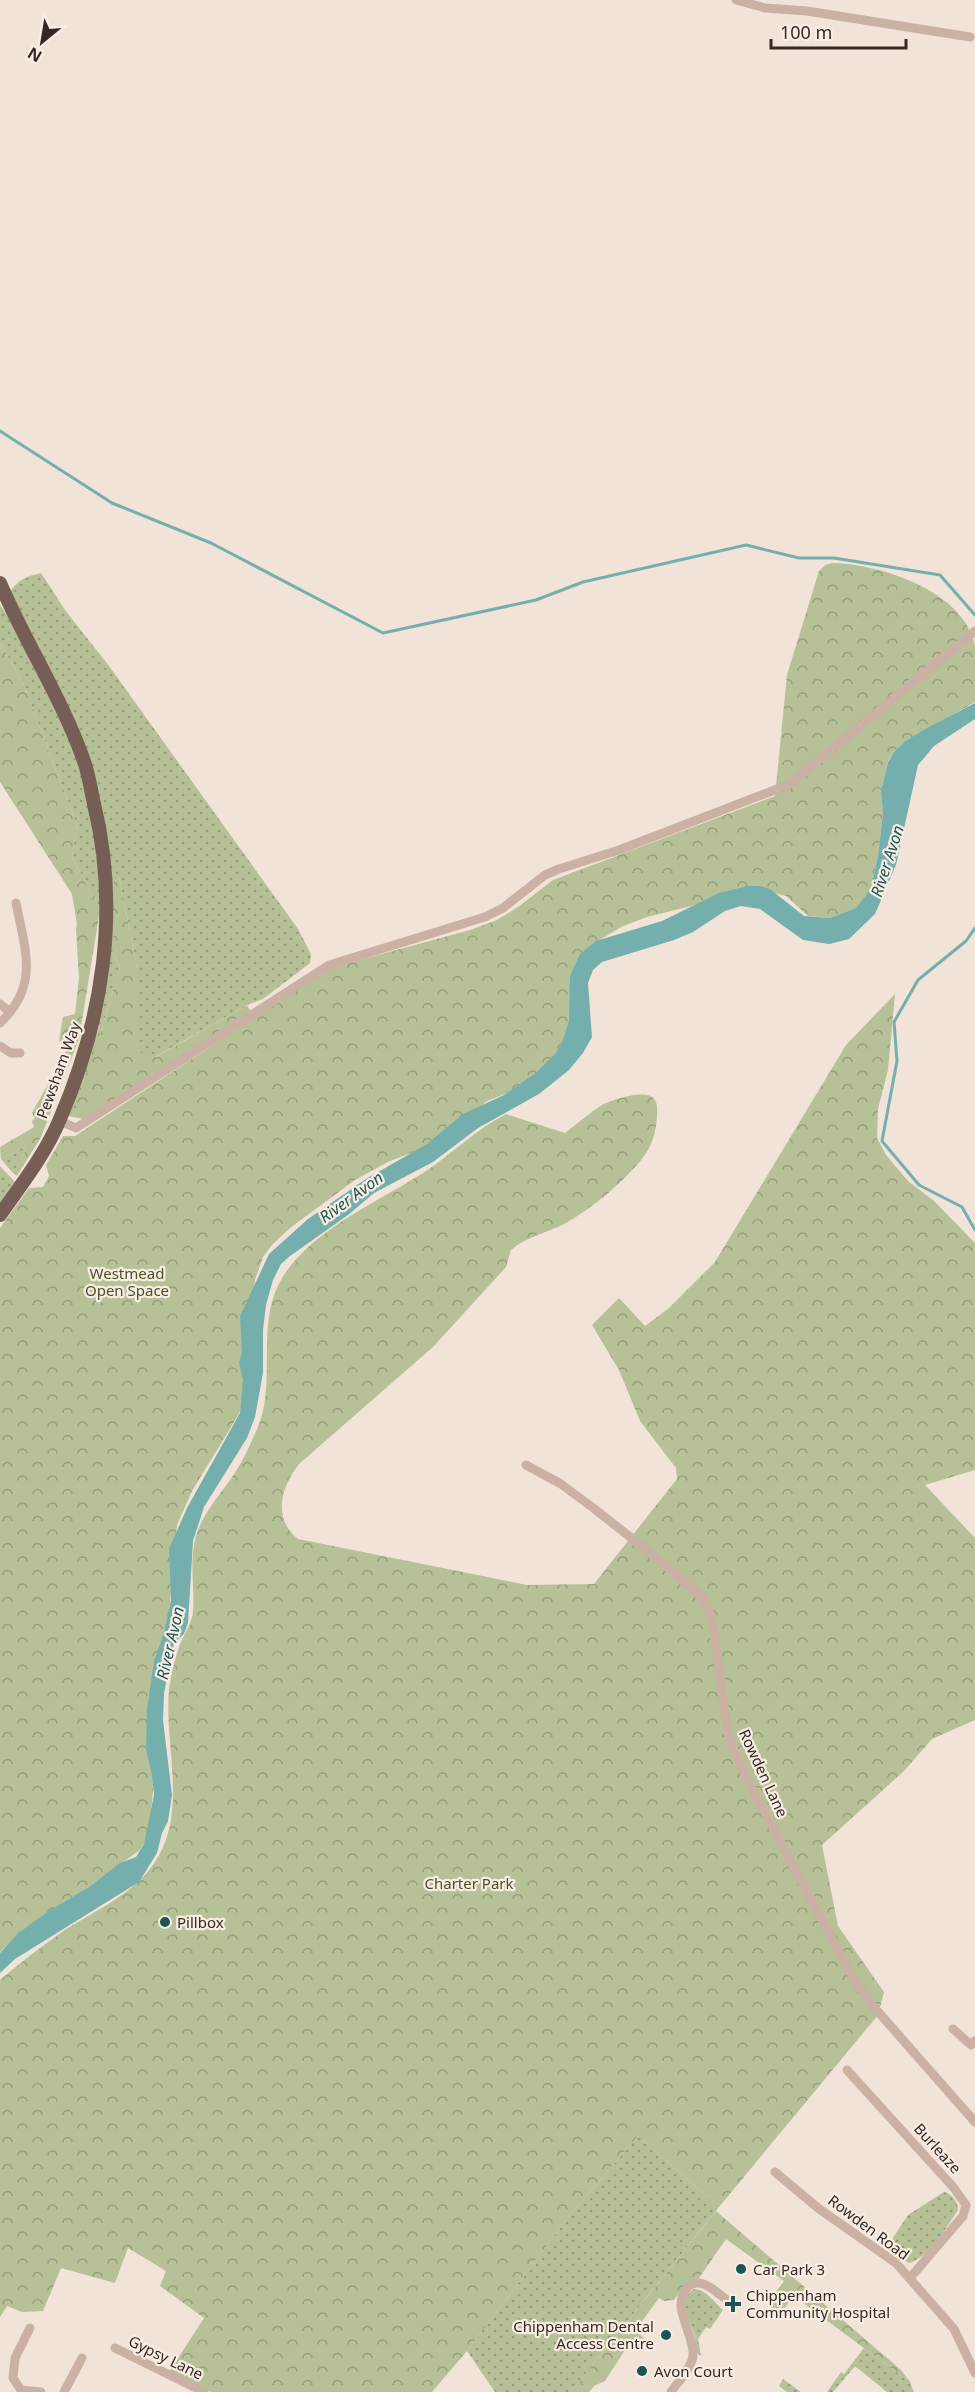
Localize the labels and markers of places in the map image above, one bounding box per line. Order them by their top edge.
place label: Pillbox [177,1912,224,1932]
marker: Pillbox [158,1915,172,1929]
place label: Car Park 3 [753,2259,825,2279]
marker: Car Park 3 [734,2262,748,2276]
place label: Chippenham Community Hospital [746,2285,890,2322]
marker: Chippenham Community Hospital [724,2295,742,2313]
place label: Chippenham Dental Access Centre [513,2316,654,2353]
marker: Chippenham Dental Access Centre [659,2328,673,2342]
place label: Avon Court [654,2361,733,2381]
marker: Avon Court [635,2364,649,2378]

